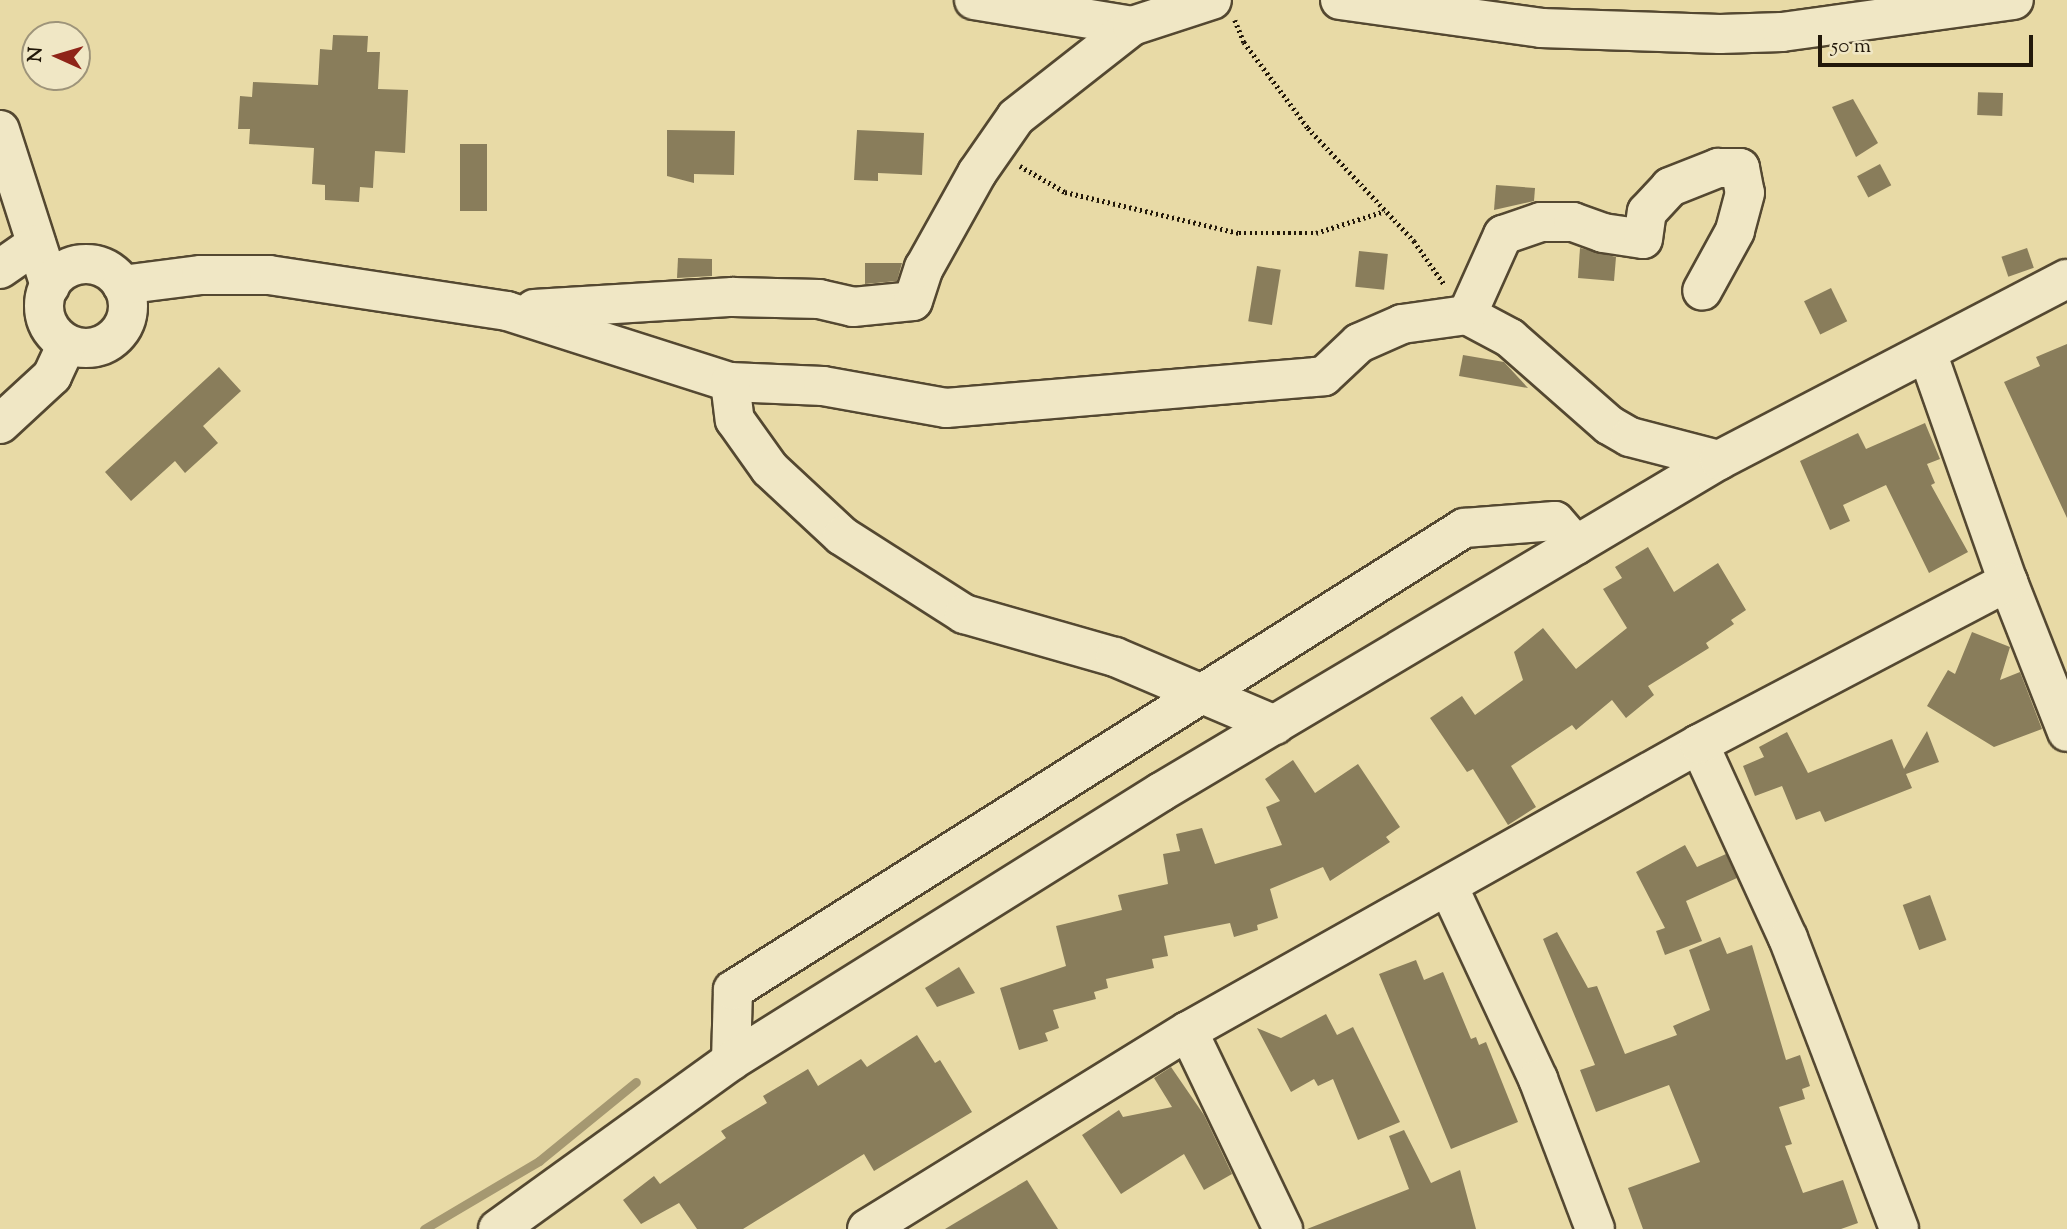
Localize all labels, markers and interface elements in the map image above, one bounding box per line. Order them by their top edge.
north arrow [21,21,91,91]
scale bar [1822,21,2037,65]
text: 50 m [1831,32,1871,62]
text: N [23,46,51,63]

